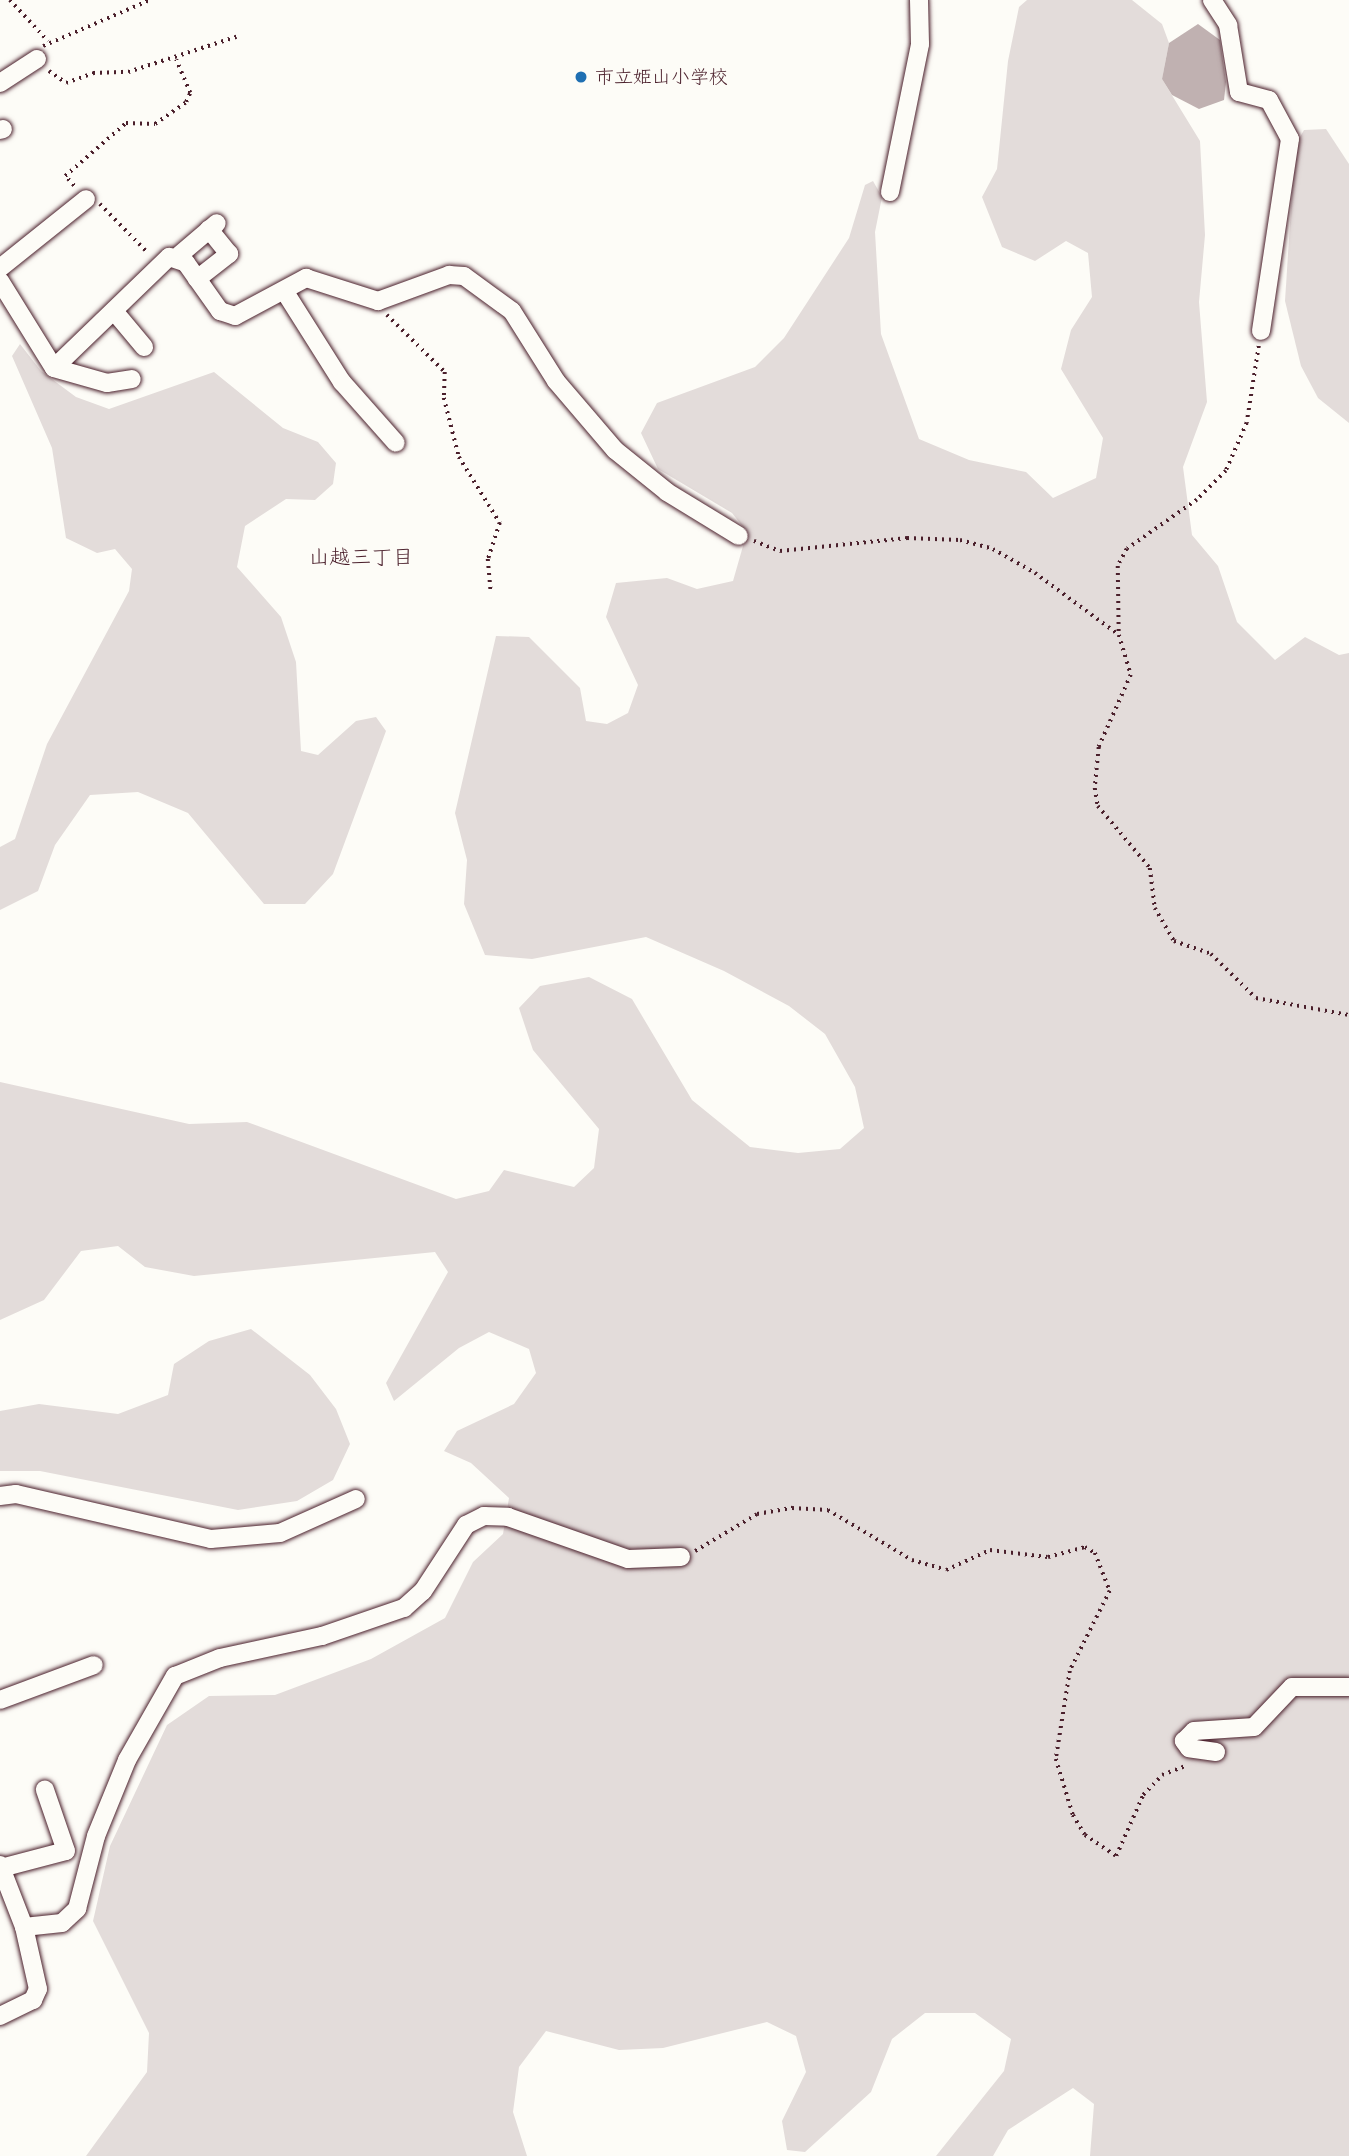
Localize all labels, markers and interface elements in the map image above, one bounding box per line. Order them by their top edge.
place label: 市立姫山小学校 [595,66,728,88]
marker: 市立姫山小学校 [573,69,589,85]
district label: 山越三丁目 [309,544,413,570]

